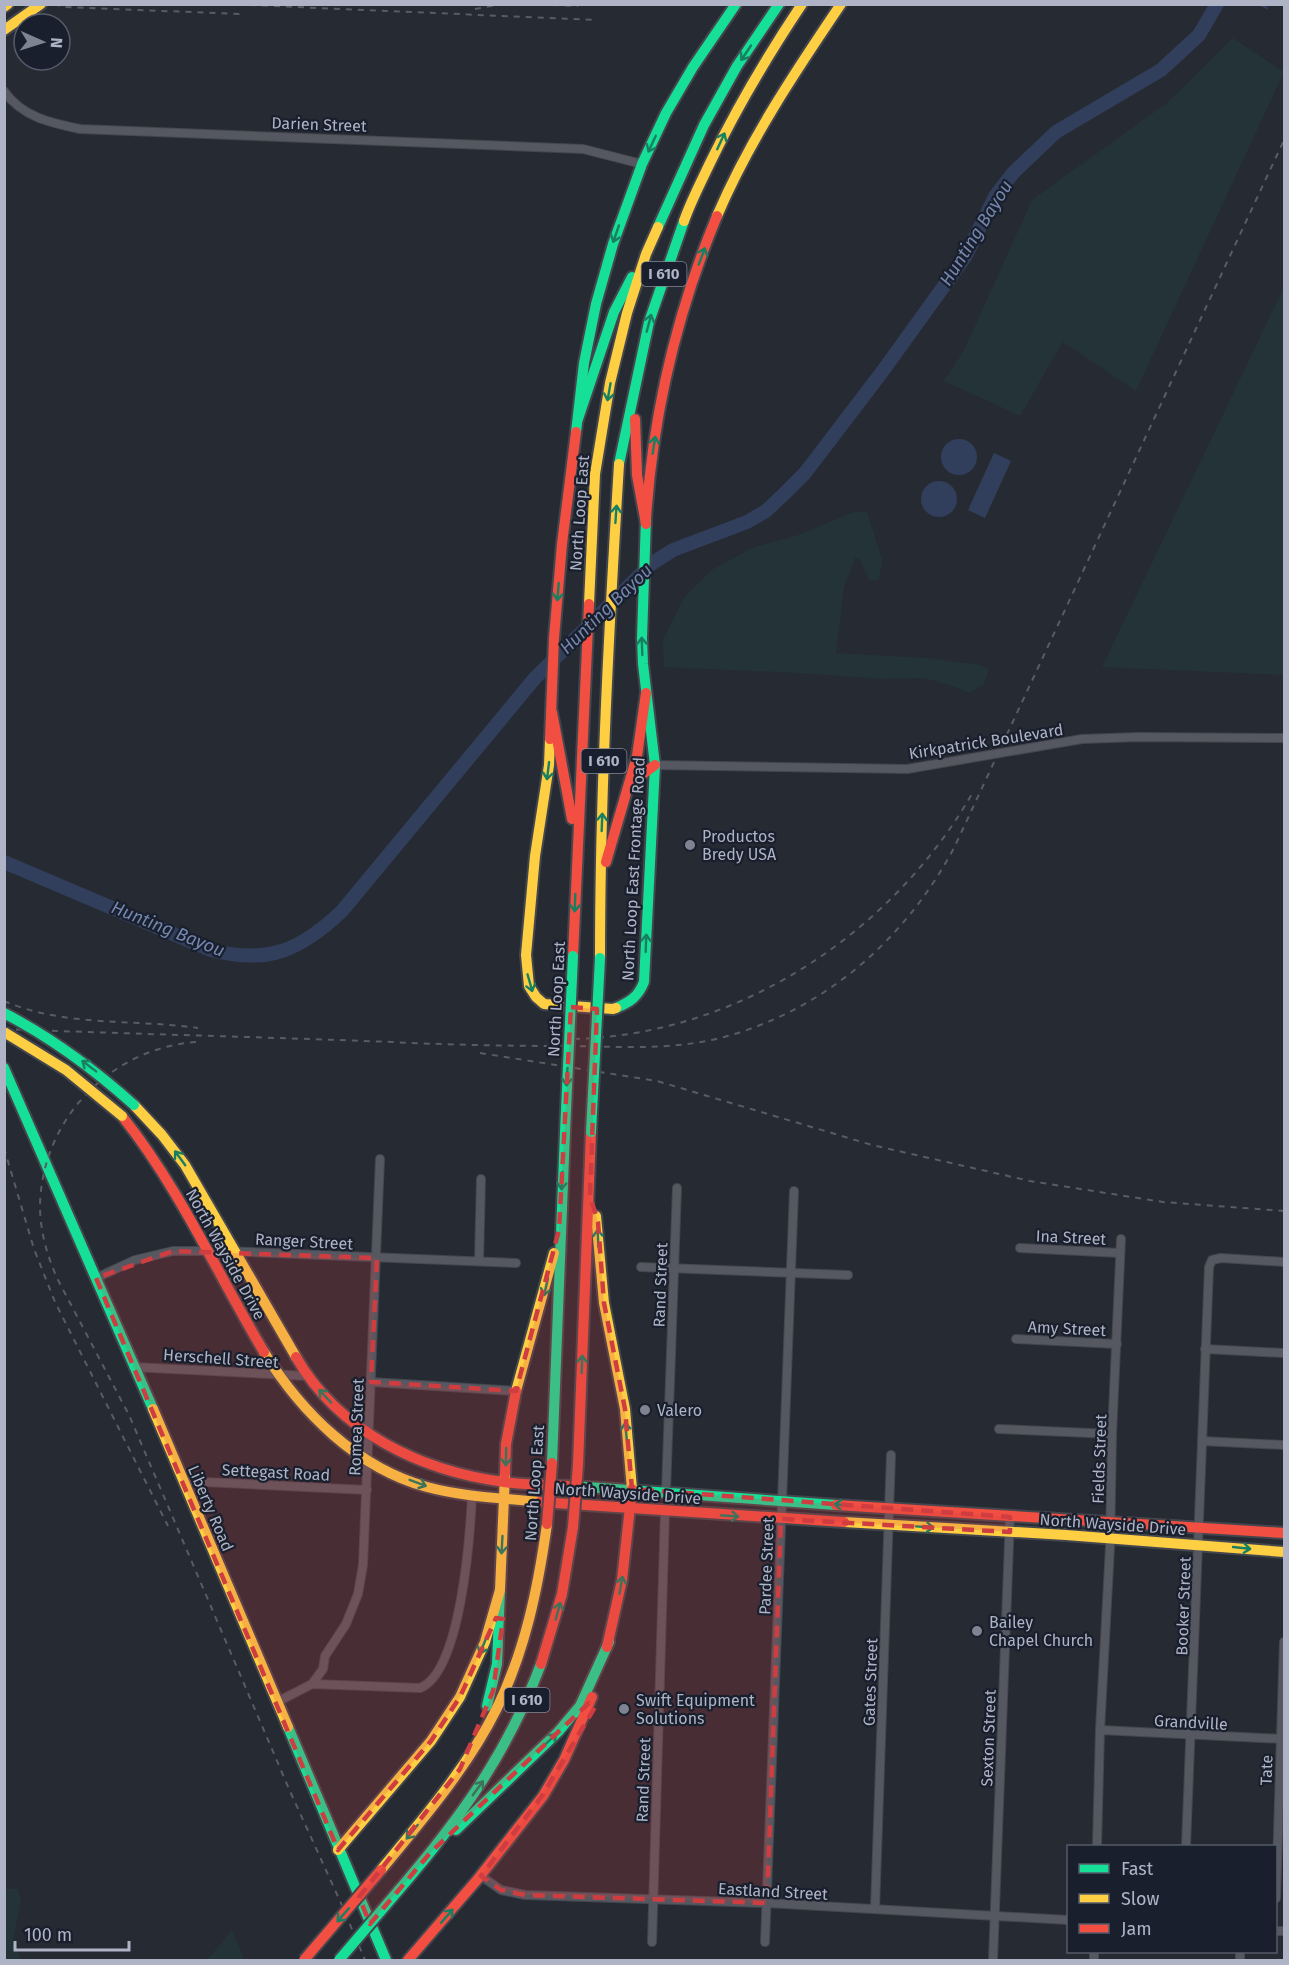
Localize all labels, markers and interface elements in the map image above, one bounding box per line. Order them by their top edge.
north arrow [12,12,72,72]
text: N [47,37,66,49]
one-way arrow [740,44,752,61]
street label: Darien Street [271,113,367,136]
one-way arrow [715,133,727,151]
one-way arrow [645,135,657,153]
water label: Hunting Bayou [935,176,1017,290]
one-way arrow [610,224,621,243]
one-way arrow [697,247,708,266]
road number: I 610 [642,262,686,286]
one-way arrow [644,313,655,332]
one-way arrow [603,381,614,401]
one-way arrow [649,435,660,455]
street label: North Loop East [566,454,593,572]
one-way arrow [610,505,621,525]
water label: Hunting Bayou [555,559,657,659]
one-way arrow [552,582,563,602]
one-way arrow [636,636,648,656]
street label: Kirkpatrick Boulevard [907,720,1065,763]
road number: I 610 [582,749,626,773]
street label: North Loop East Frontage Road [618,757,649,981]
one-way arrow [542,760,553,780]
one-way arrow [597,813,608,833]
place label: Productos Bredy USA [702,827,777,864]
marker: Productos Bredy USA [683,838,697,852]
one-way arrow [570,892,581,912]
water label: Hunting Bayou [108,896,228,962]
one-way arrow [640,933,652,953]
street label: North Loop East [544,940,569,1057]
one-way arrow [525,973,536,992]
one-way arrow [82,1060,98,1073]
one-way arrow [562,1067,573,1087]
one-way arrow [174,1150,186,1166]
one-way arrow [556,1170,567,1190]
street label: North Wayside Drive [182,1185,269,1323]
street label: Ina Street [1035,1226,1107,1249]
one-way arrow [593,1228,604,1248]
street label: Ranger Street [254,1229,354,1254]
street label: Rand Street [650,1242,671,1328]
one-way arrow [539,1277,551,1296]
street label: Amy Street [1027,1317,1107,1340]
street label: Herschell Street [163,1345,280,1372]
one-way arrow [577,1355,588,1375]
street label: Romea Street [345,1378,368,1476]
one-way arrow [318,1388,332,1403]
place label: Valero [657,1401,702,1420]
marker: Valero [638,1403,652,1417]
street label: Fields Street [1088,1414,1111,1504]
one-way arrow [621,1421,632,1441]
street label: North Loop East [521,1424,548,1542]
one-way arrow [500,1446,511,1466]
street label: Settegast Road [221,1460,331,1485]
street label: Liberty Road [184,1462,237,1554]
one-way arrow [409,1478,427,1489]
street label: North Wayside Drive [554,1479,702,1508]
one-way arrow [833,1499,853,1510]
one-way arrow [719,1510,739,1521]
street label: North Wayside Drive [1039,1510,1187,1539]
street label: Pardee Street [755,1517,778,1615]
one-way arrow [914,1522,934,1533]
one-way arrow [496,1534,507,1554]
one-way arrow [1231,1543,1251,1554]
street label: Booker Street [1172,1556,1195,1656]
one-way arrow [615,1576,626,1595]
one-way arrow [552,1602,564,1621]
place label: Bailey Chapel Church [989,1613,1093,1650]
marker: Bailey Chapel Church [970,1624,984,1638]
one-way arrow [477,1637,488,1655]
street label: Gates Street [859,1637,882,1726]
road number: I 610 [504,1688,550,1712]
street label: Sexton Street [977,1689,1000,1787]
place label: Swift Equipment Solutions [636,1691,755,1728]
marker: Swift Equipment Solutions [617,1702,631,1716]
street label: Grandville [1154,1711,1228,1734]
one-way arrow [542,1733,557,1747]
street label: Rand Street [633,1737,654,1823]
street label: Tate [1256,1754,1277,1786]
one-way arrow [472,1781,485,1797]
one-way arrow [405,1824,418,1840]
legend [1067,1845,1277,1953]
text: Fast [1121,1858,1154,1880]
street label: Eastland Street [718,1879,829,1904]
text: Slow [1121,1888,1160,1910]
one-way arrow [337,1907,350,1923]
one-way arrow [440,1908,453,1924]
scale bar [15,1914,129,1952]
text: Jam [1121,1918,1152,1940]
text: 100 m [24,1924,72,1946]

